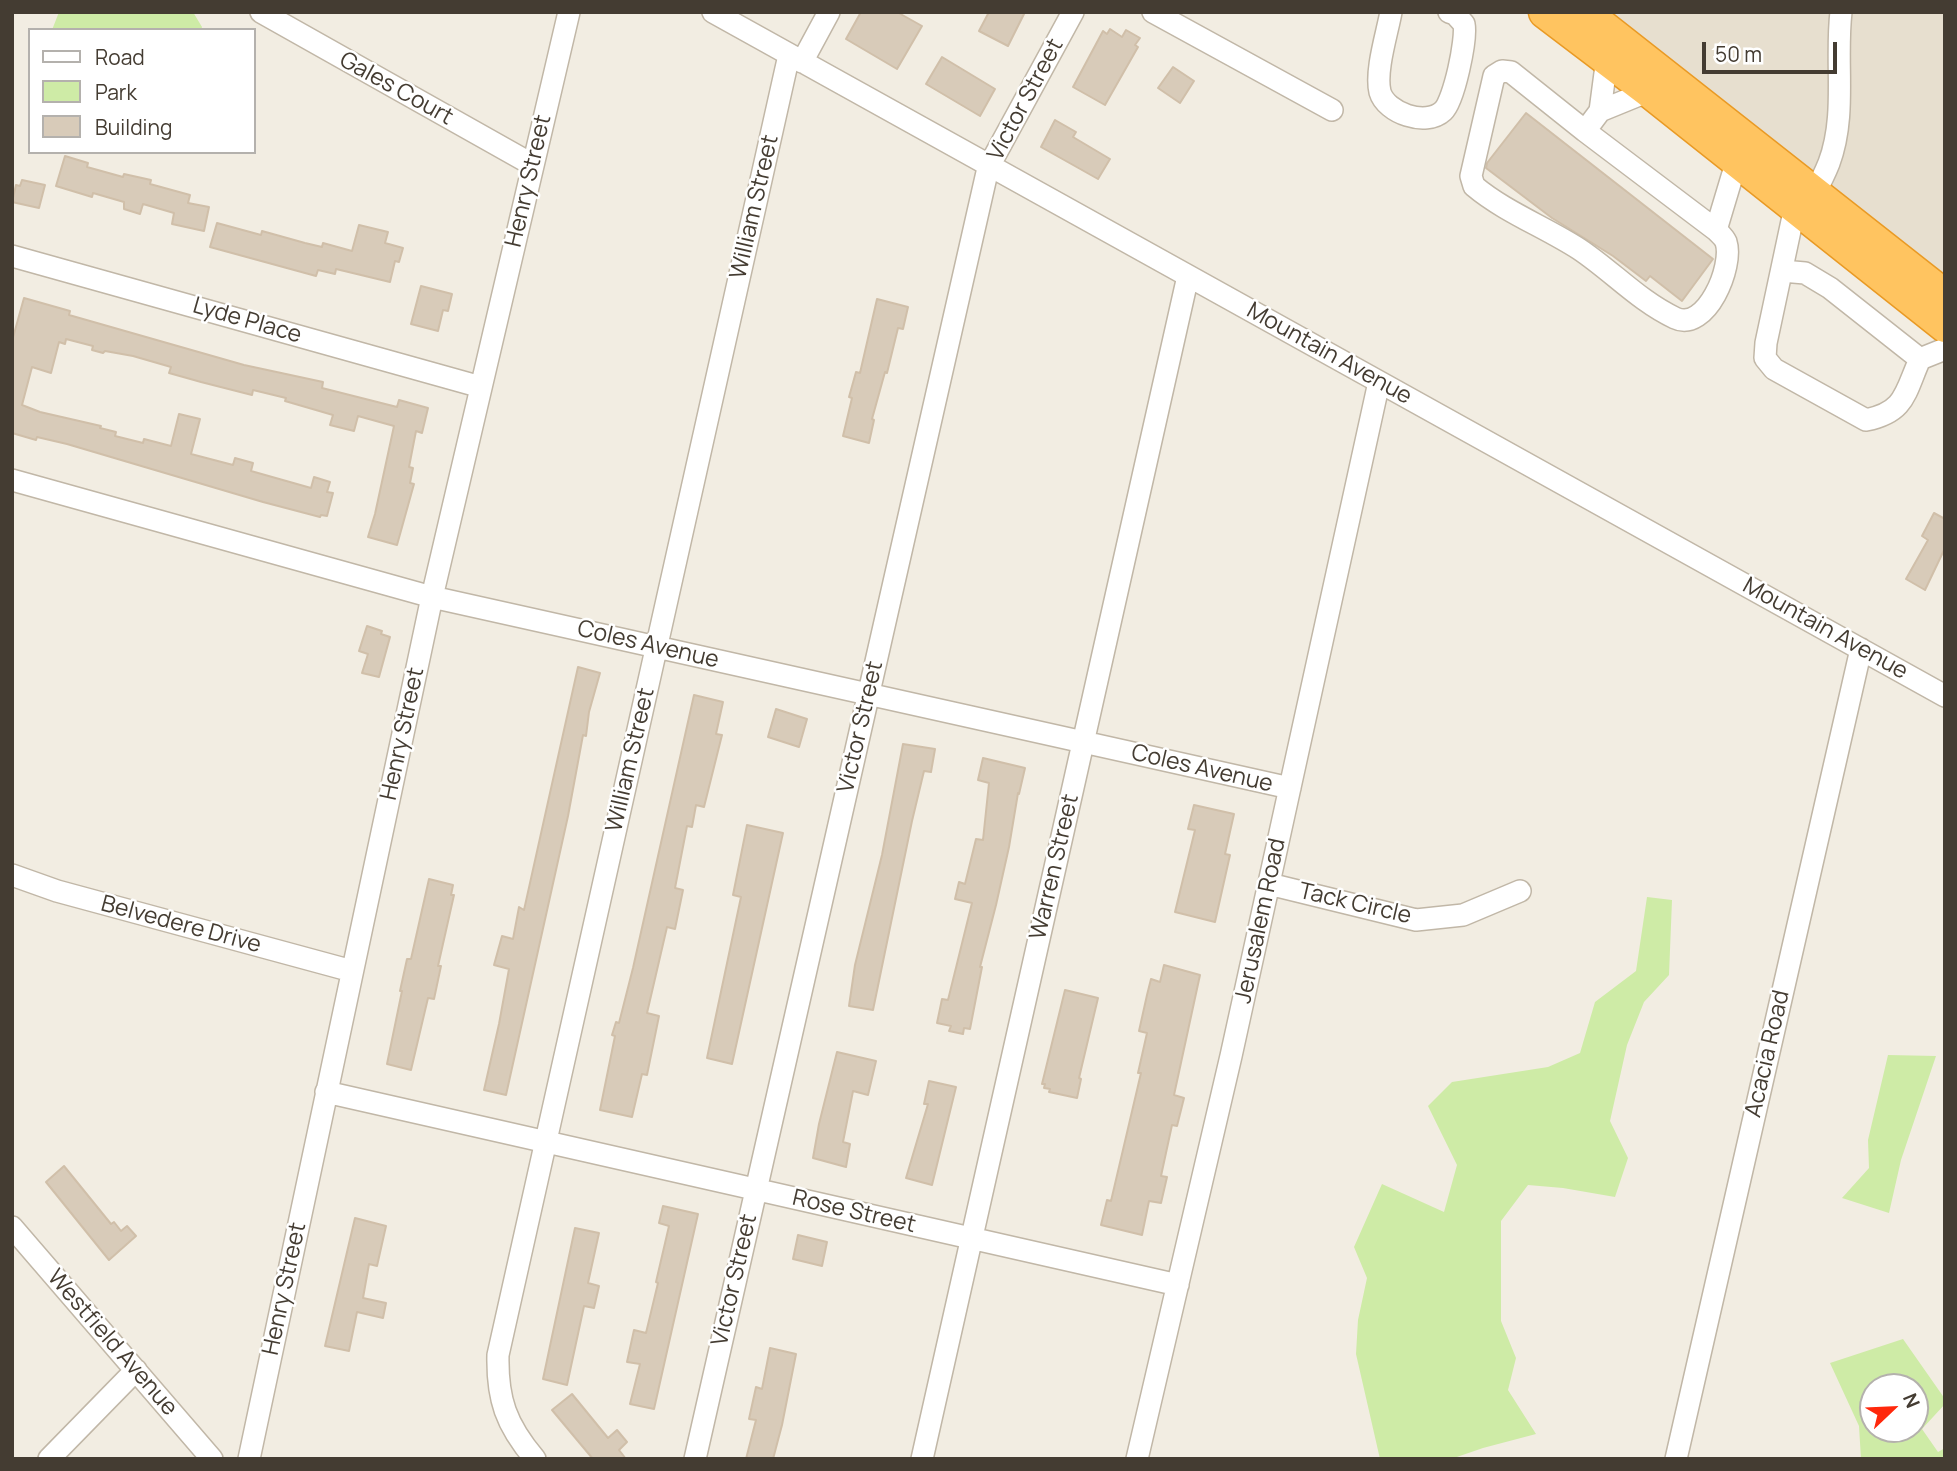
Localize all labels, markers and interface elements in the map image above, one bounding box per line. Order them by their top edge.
legend [28,28,256,154]
scale bar [1705,28,1840,72]
street label: Victor Street [982,34,1070,166]
text: 50 m [1715,40,1762,68]
text: Road [95,43,145,71]
street label: Gales Court [334,46,458,132]
text: Park [95,78,137,106]
street label: Henry Street [500,112,558,250]
text: Building [95,113,172,141]
street label: William Street [725,132,785,282]
street label: Lyde Place [189,292,305,350]
street label: Mountain Avenue [1242,297,1416,411]
street label: Mountain Avenue [1738,572,1912,686]
street label: Coles Avenue [575,615,721,675]
street label: Victor Street [832,658,890,796]
street label: Henry Street [375,665,431,803]
street label: William Street [601,685,661,835]
street label: Coles Avenue [1129,739,1275,799]
street label: Warren Street [1025,792,1085,942]
street label: Jerusalem Road [1230,836,1292,1006]
street label: Tack Circle [1296,878,1414,930]
street label: Belvedere Drive [98,890,264,960]
street label: Acacia Road [1740,988,1796,1120]
street label: Rose Street [790,1184,918,1240]
street label: Victor Street [706,1211,764,1349]
street label: Henry Street [257,1220,313,1358]
street label: Westfield Avenue [41,1264,183,1422]
north arrow [1859,1373,1929,1443]
text: N [1897,1389,1926,1412]

